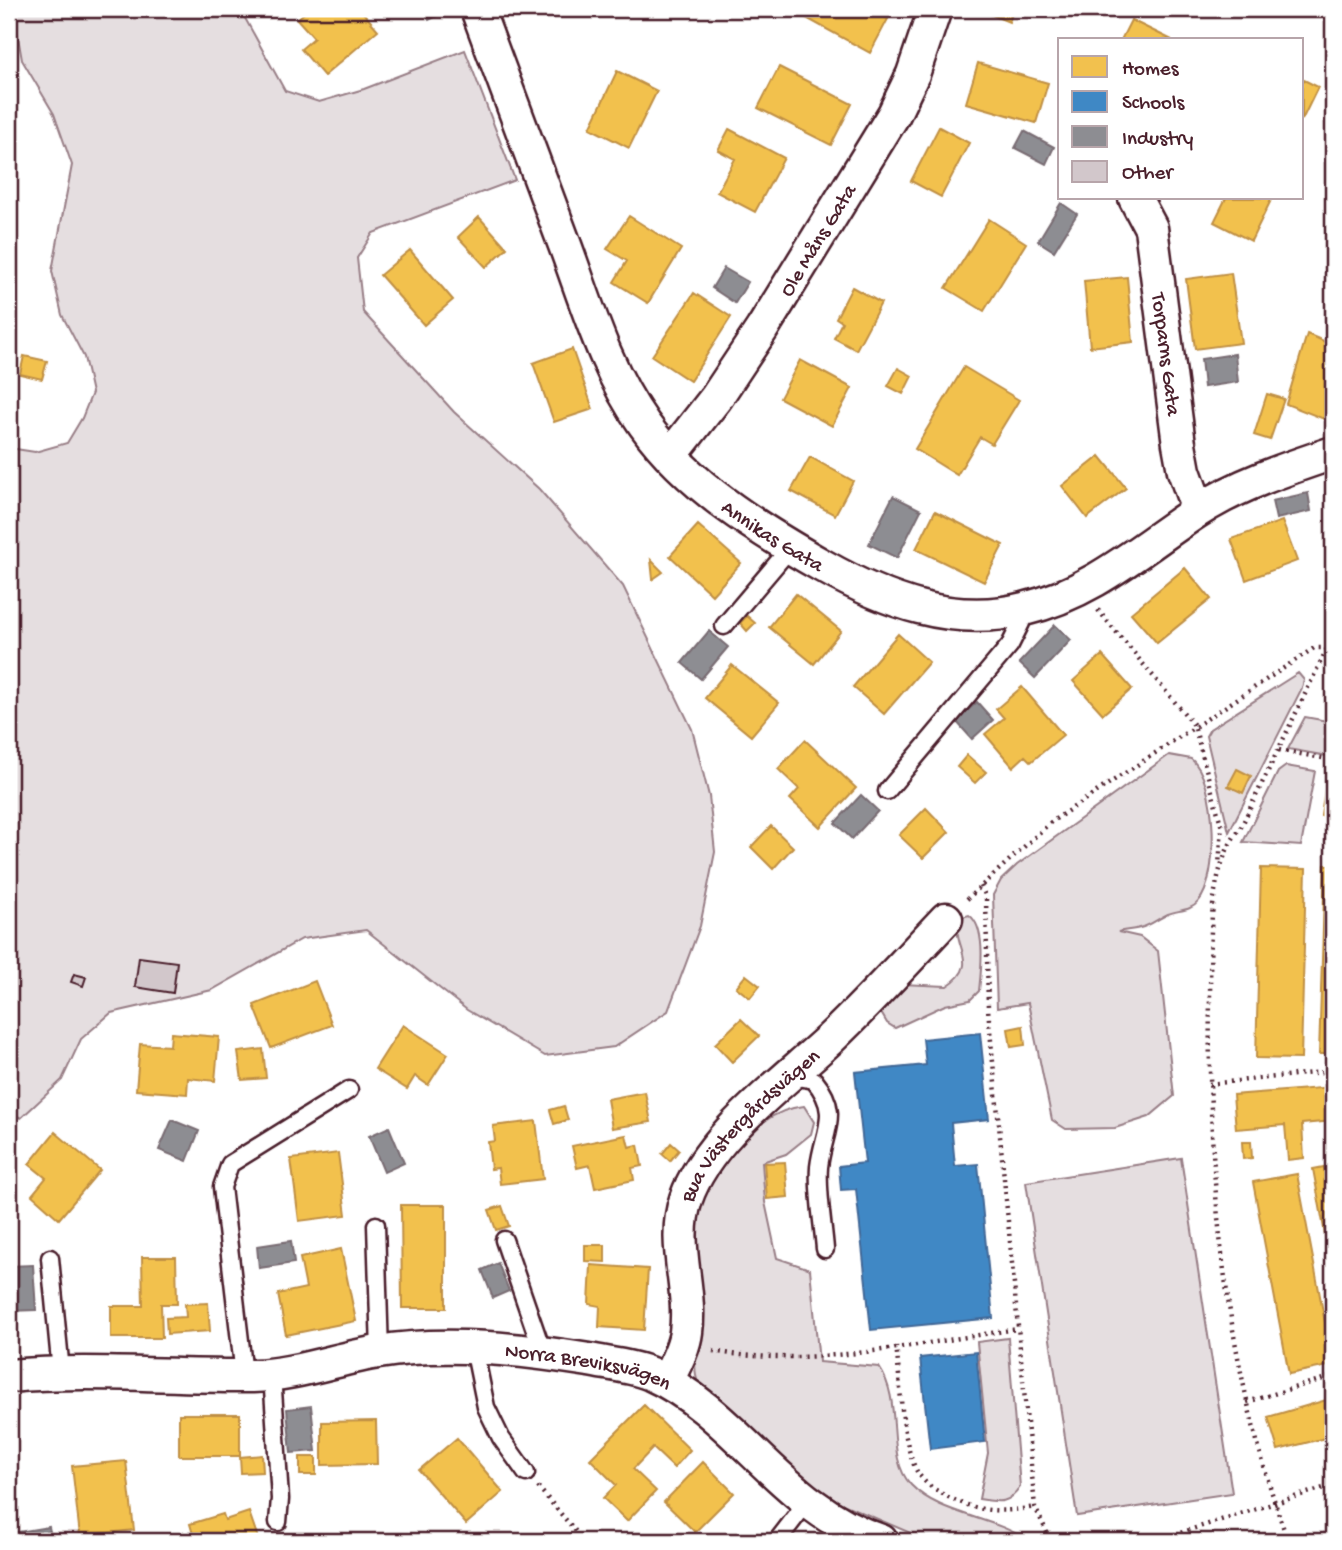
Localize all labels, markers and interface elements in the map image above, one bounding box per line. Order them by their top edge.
legend [1058,38,1304,200]
text: Homes [1122,58,1180,83]
text: Schools [1122,92,1186,117]
text: Industry [1122,128,1193,153]
text: Other [1122,162,1174,187]
street label: Ole Måns Gata [776,180,864,302]
street label: Torparns Gata [1143,290,1184,419]
street label: Annikas Gata [715,496,828,580]
street label: Bua Västergårdsvägen [677,1045,826,1207]
street label: Norra Breviksvägen [504,1340,675,1398]

